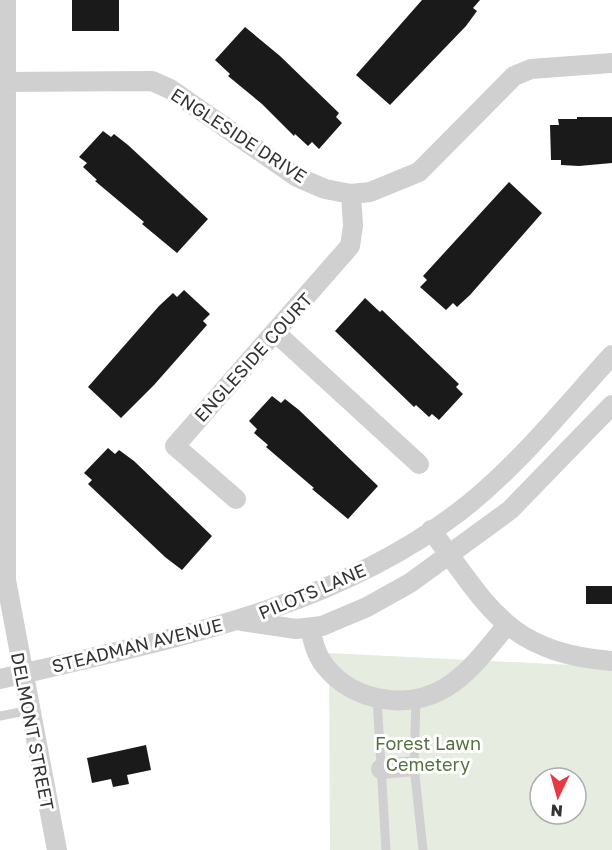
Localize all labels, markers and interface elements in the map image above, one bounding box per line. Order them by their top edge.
street label: ENGLESIDE DRIVE [167,83,311,187]
street label: ENGLESIDE COURT [189,288,317,426]
street label: PILOTS LANE [255,559,369,623]
street label: STEADMAN AVENUE [49,613,225,677]
street label: DELMONT STREET [7,650,59,812]
park label: Forest Lawn Cemetery [375,732,481,775]
north arrow [528,766,588,826]
text: N [550,800,564,821]

